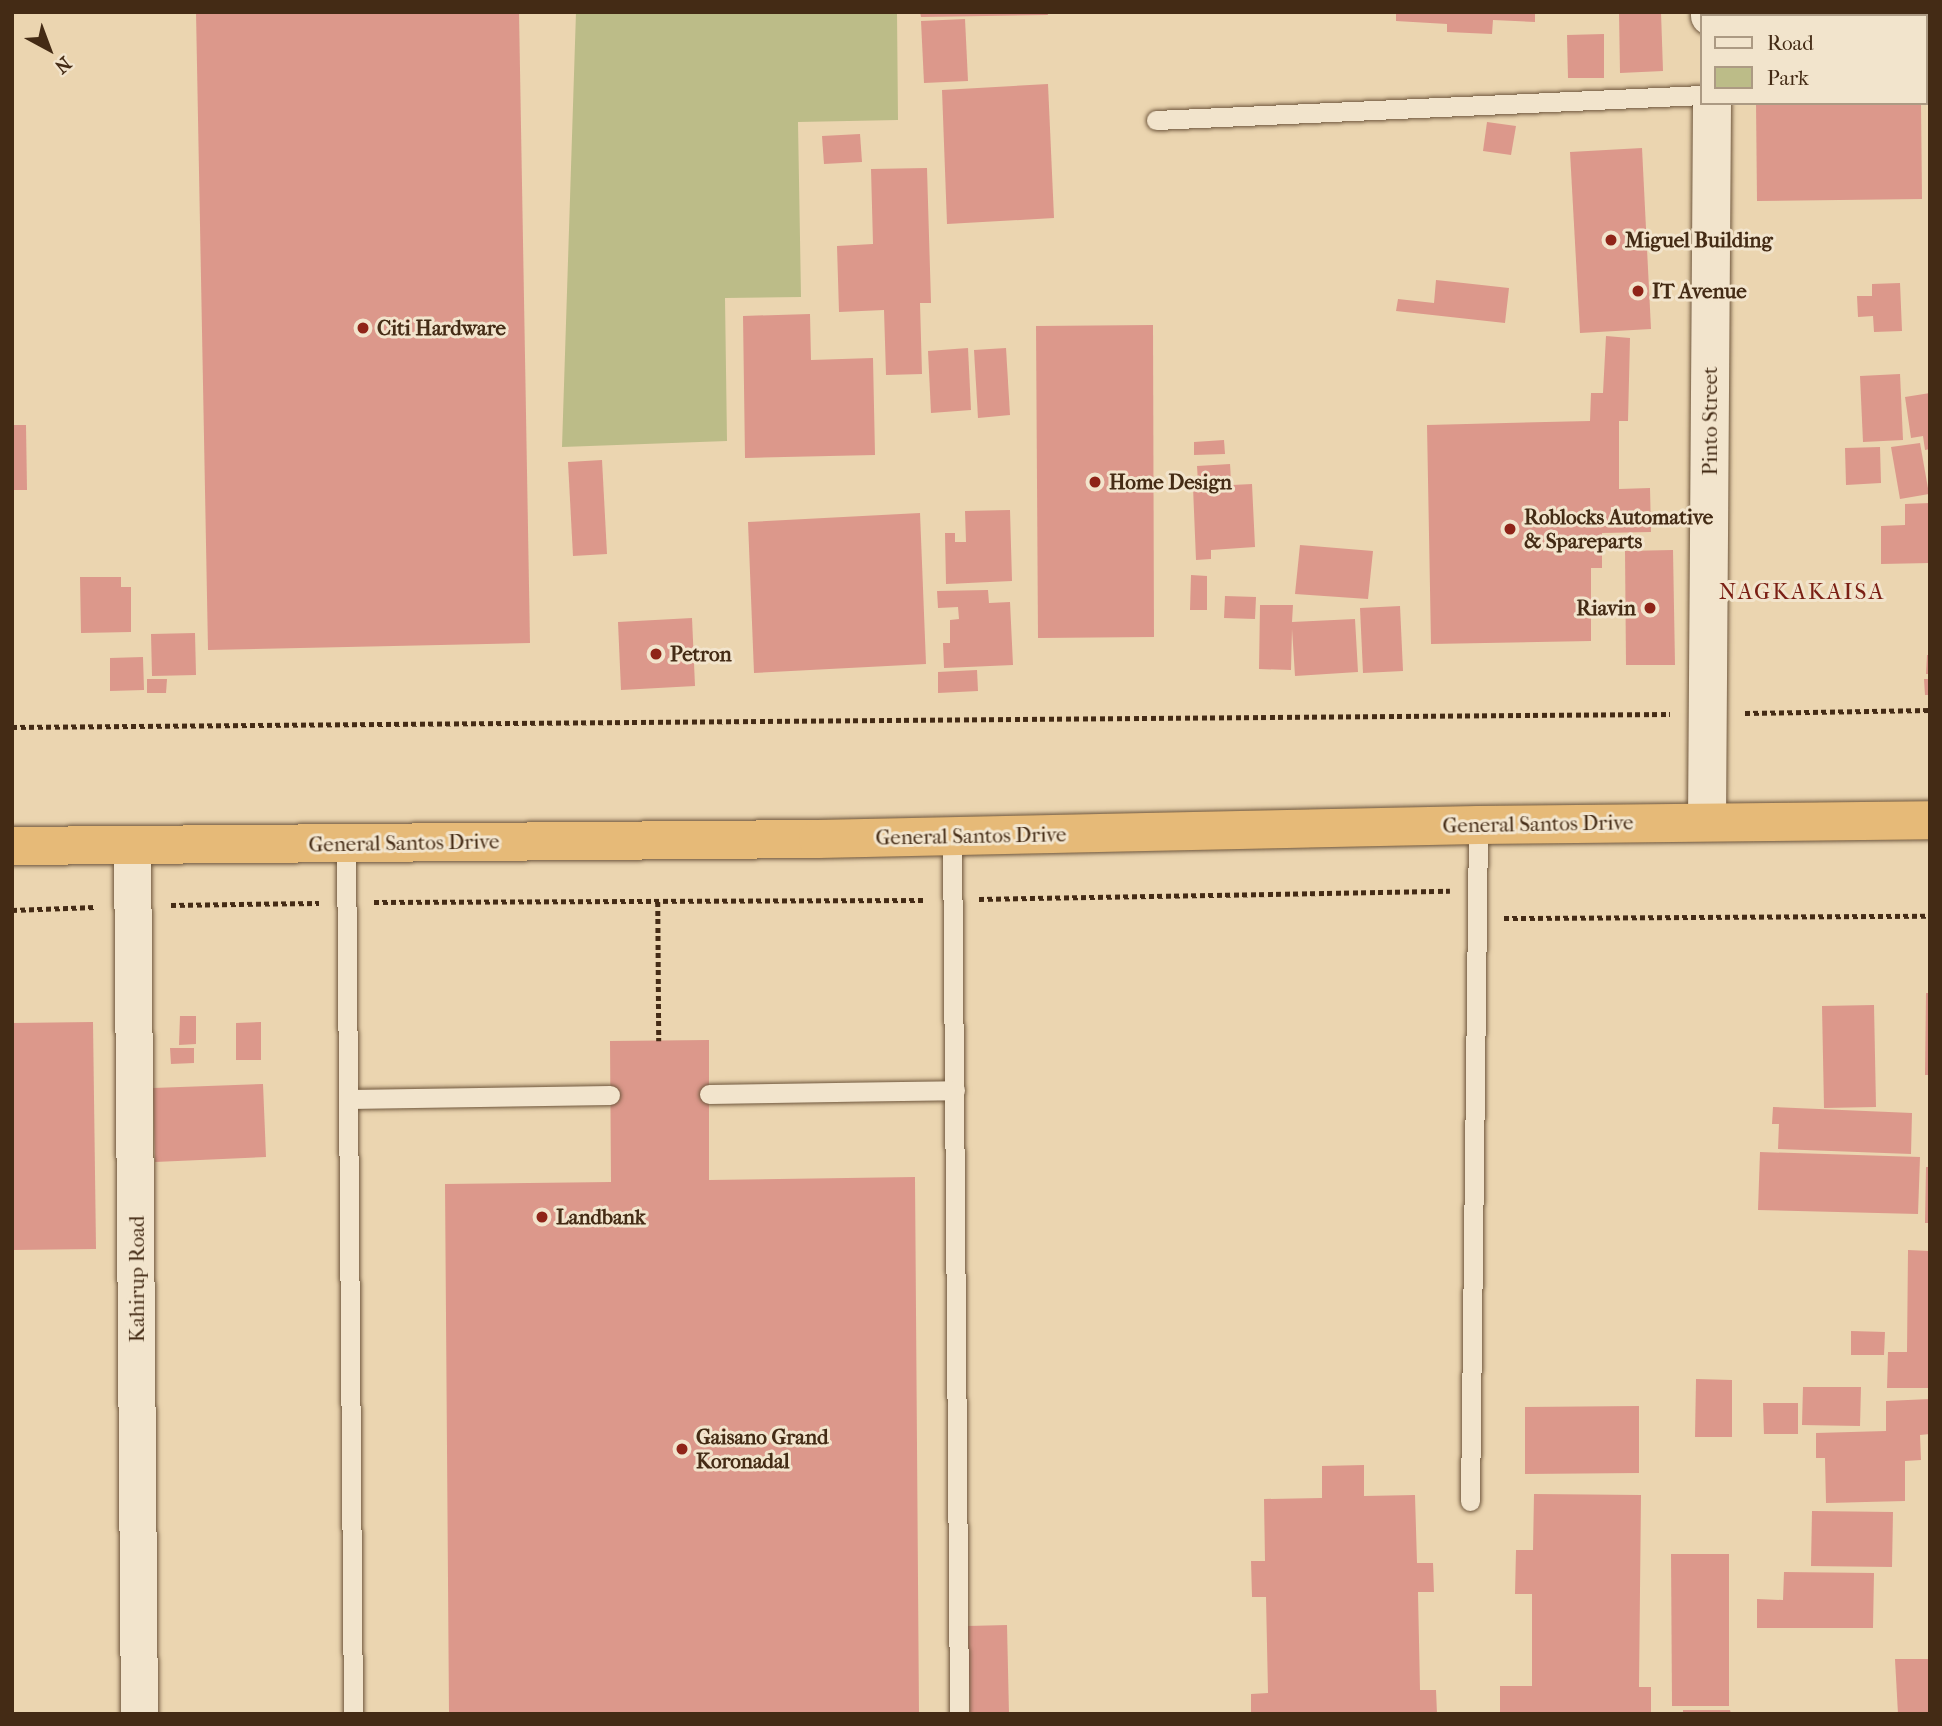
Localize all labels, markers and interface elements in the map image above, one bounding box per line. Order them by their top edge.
north arrow [14,14,84,84]
legend [1700,14,1928,105]
text: Road [1767,31,1814,55]
text: N [50,52,75,78]
text: Park [1767,66,1809,90]
place label: Miguel Building [1625,227,1773,253]
marker: Miguel Building [1603,232,1619,248]
place label: IT Avenue [1652,278,1747,304]
marker: IT Avenue [1630,283,1646,299]
place label: Citi Hardware [377,315,506,341]
marker: Citi Hardware [355,320,371,336]
street label: Pinto Street [1697,367,1723,475]
place label: Home Design [1109,469,1232,495]
marker: Home Design [1087,474,1103,490]
place label: Roblocks Automative & Spareparts [1524,504,1713,554]
marker: Roblocks Automative & Spareparts [1502,521,1518,537]
district label: NAGKAKAISA [1720,578,1884,606]
place label: Riavin [1576,595,1636,621]
marker: Riavin [1642,600,1658,616]
place label: Petron [670,641,732,667]
marker: Petron [648,646,664,662]
street label: General Santos Drive [1442,810,1634,838]
street label: General Santos Drive [875,822,1067,850]
street label: General Santos Drive [308,829,500,857]
place label: Landbank [556,1204,646,1230]
marker: Landbank [534,1209,550,1225]
street label: Kahirup Road [124,1216,150,1342]
place label: Gaisano Grand Koronadal [696,1424,829,1474]
marker: Gaisano Grand Koronadal [674,1441,690,1457]

